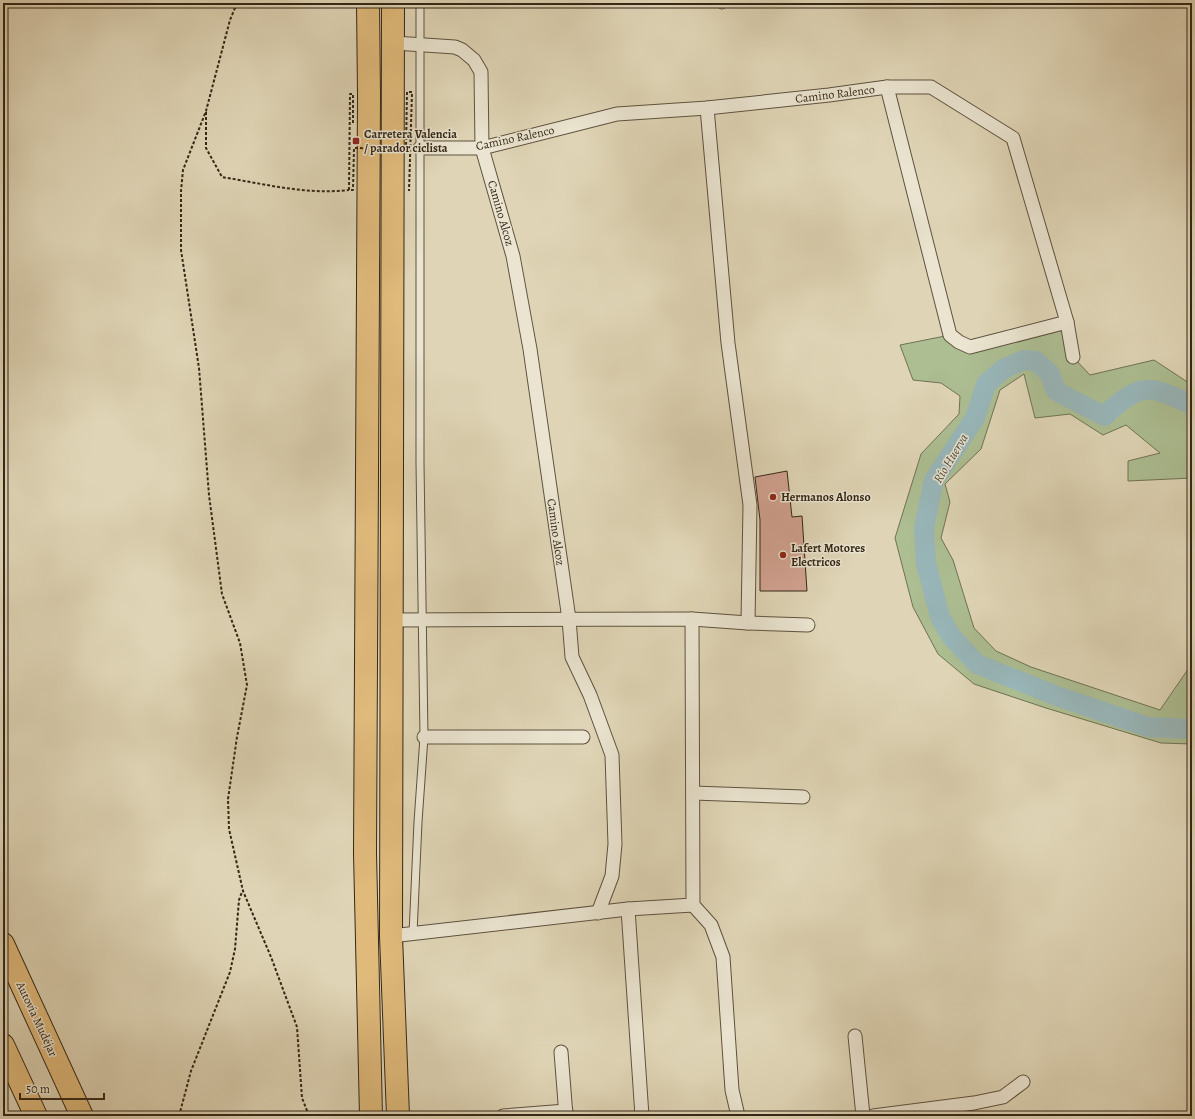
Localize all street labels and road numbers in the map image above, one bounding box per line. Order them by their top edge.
street label: Camino Ralenco [794,81,876,107]
street label: Camino Ralenco [474,122,556,154]
street label: Camino Alcoz [484,178,518,248]
street label: Camino Alcoz [543,497,569,567]
street label: Autovía Mudéjar [12,978,62,1060]

